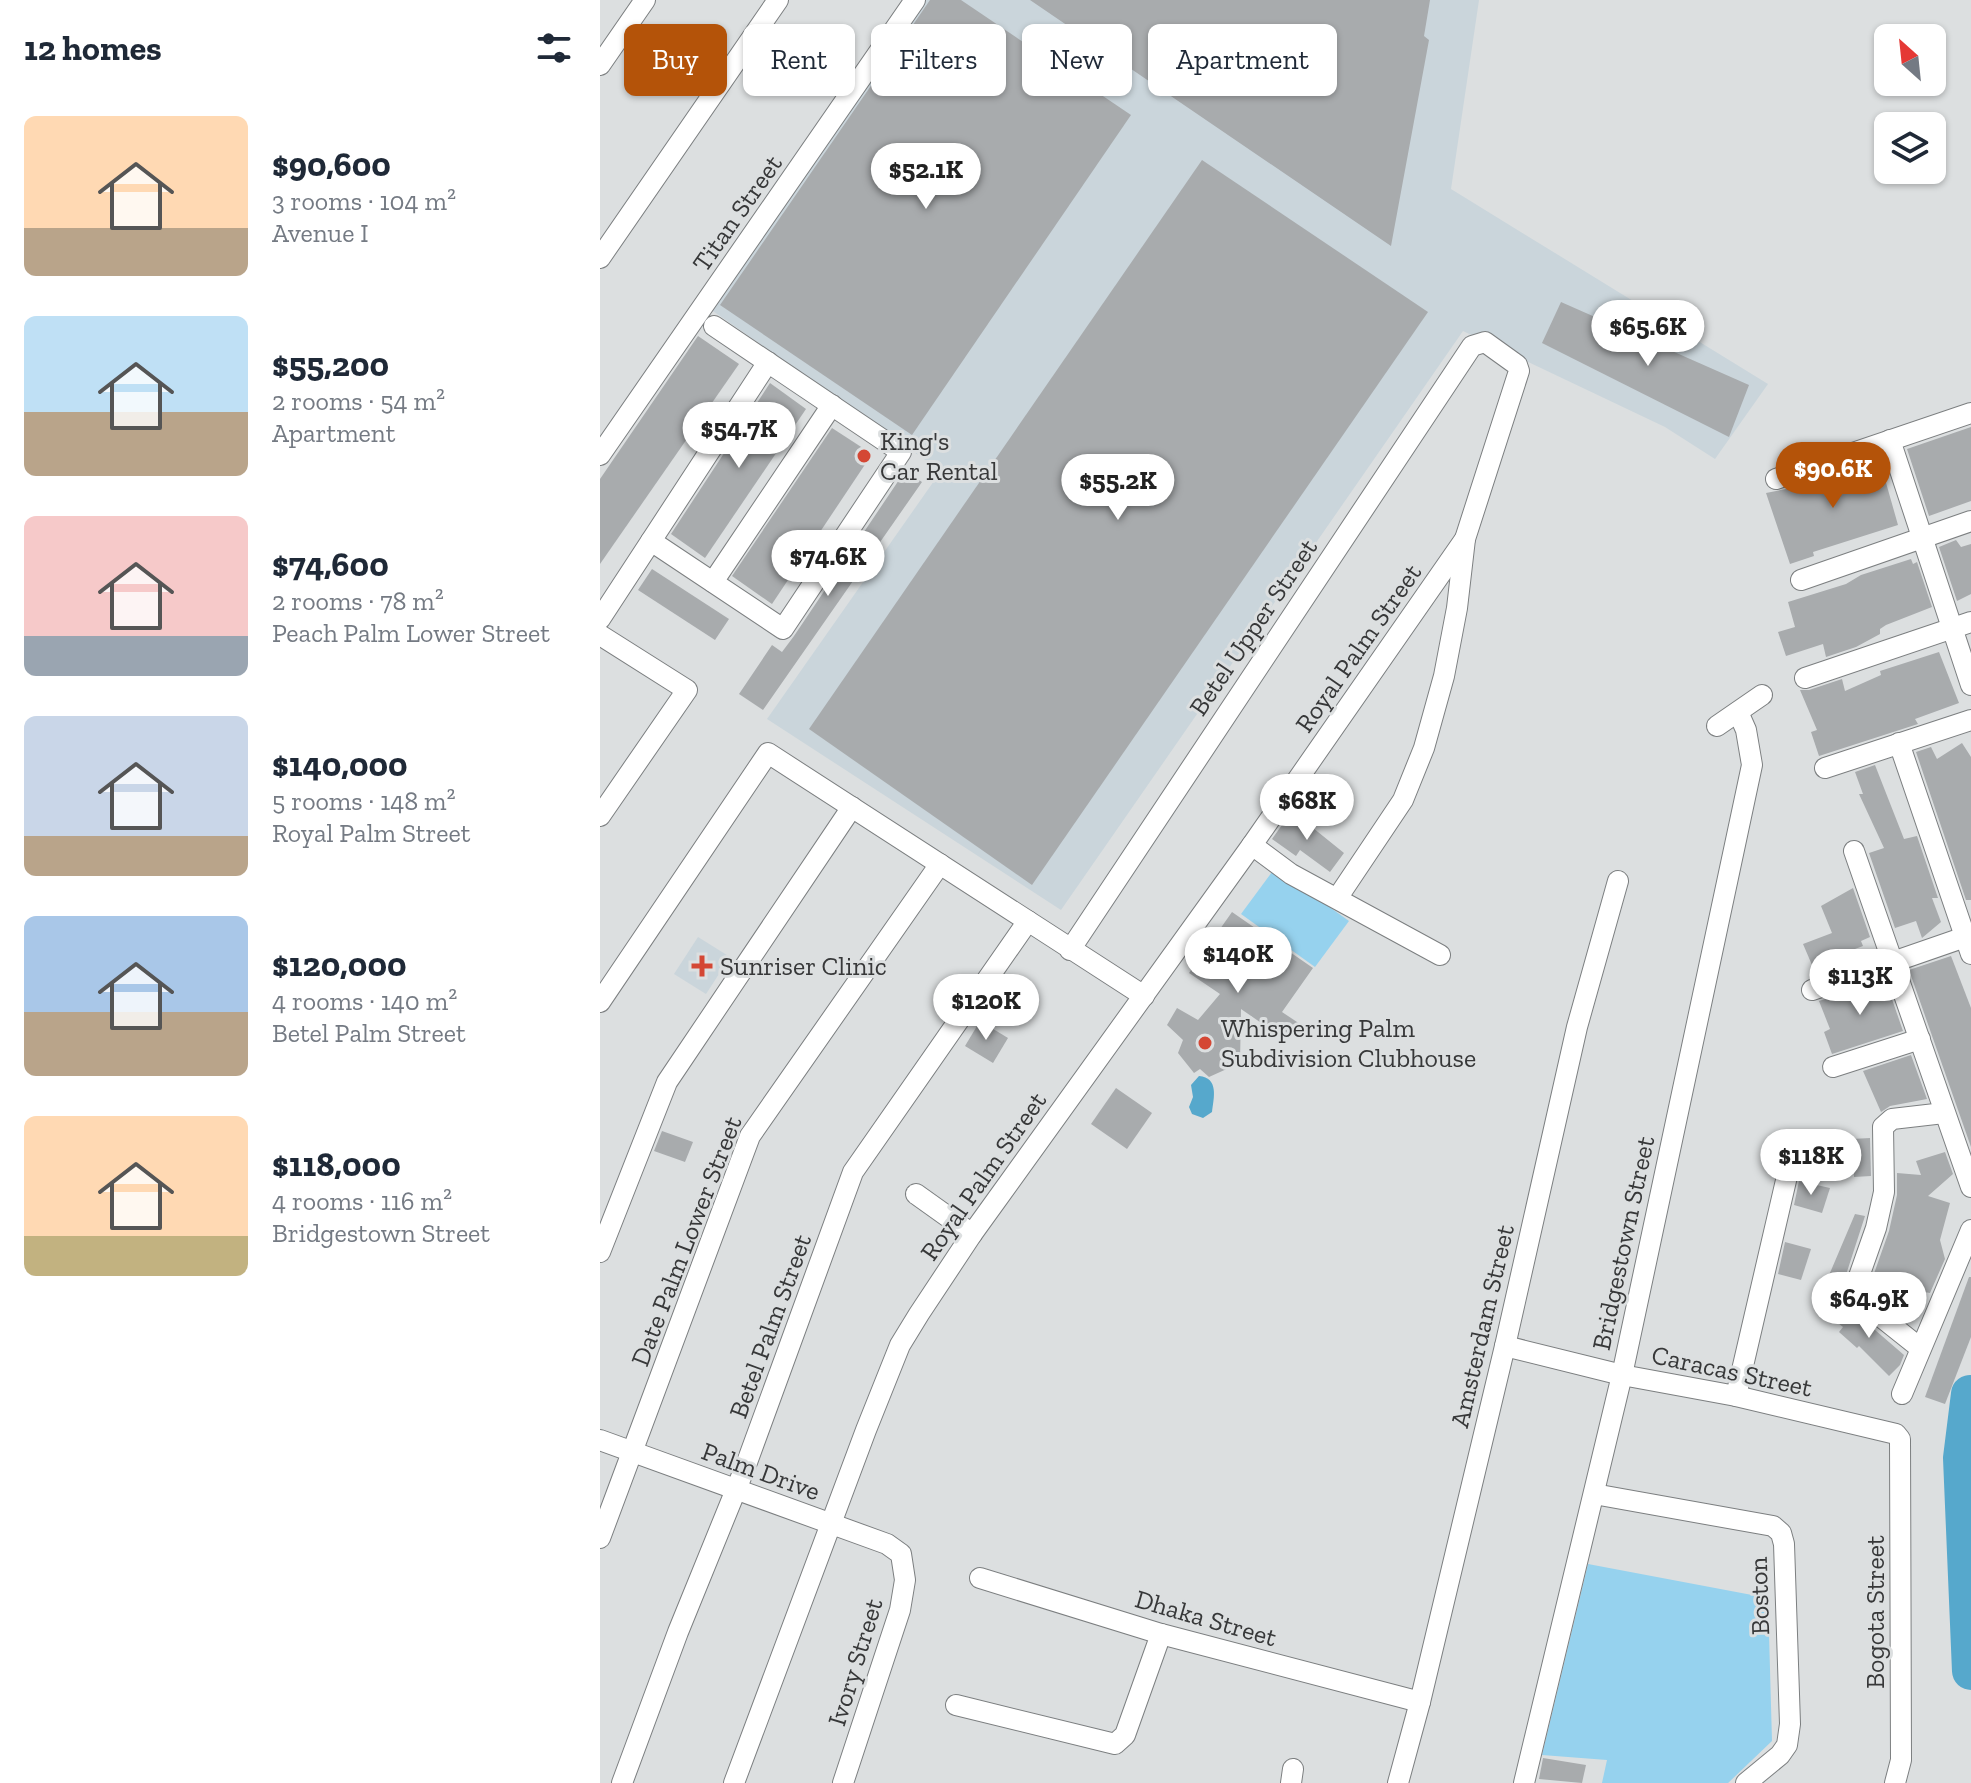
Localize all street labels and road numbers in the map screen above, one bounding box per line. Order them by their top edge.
street label: Titan Street [685,148,789,277]
street label: Betel Upper Street [1182,532,1324,722]
street label: Royal Palm Street [1288,557,1428,738]
street label: Royal Palm Street [913,1085,1053,1266]
street label: Date Palm Lower Street [624,1111,749,1370]
street label: Bridgestown Street [1585,1133,1661,1353]
street label: Amsterdam Street [1443,1221,1521,1431]
street label: Betel Palm Street [722,1229,818,1422]
street label: Caracas Street [1649,1338,1815,1404]
street label: Palm Drive [697,1435,825,1507]
street label: Bogota Street [1859,1535,1891,1689]
street label: Boston [1742,1556,1776,1636]
street label: Dhaka Street [1132,1583,1281,1654]
street label: Ivory Street [820,1594,890,1730]

